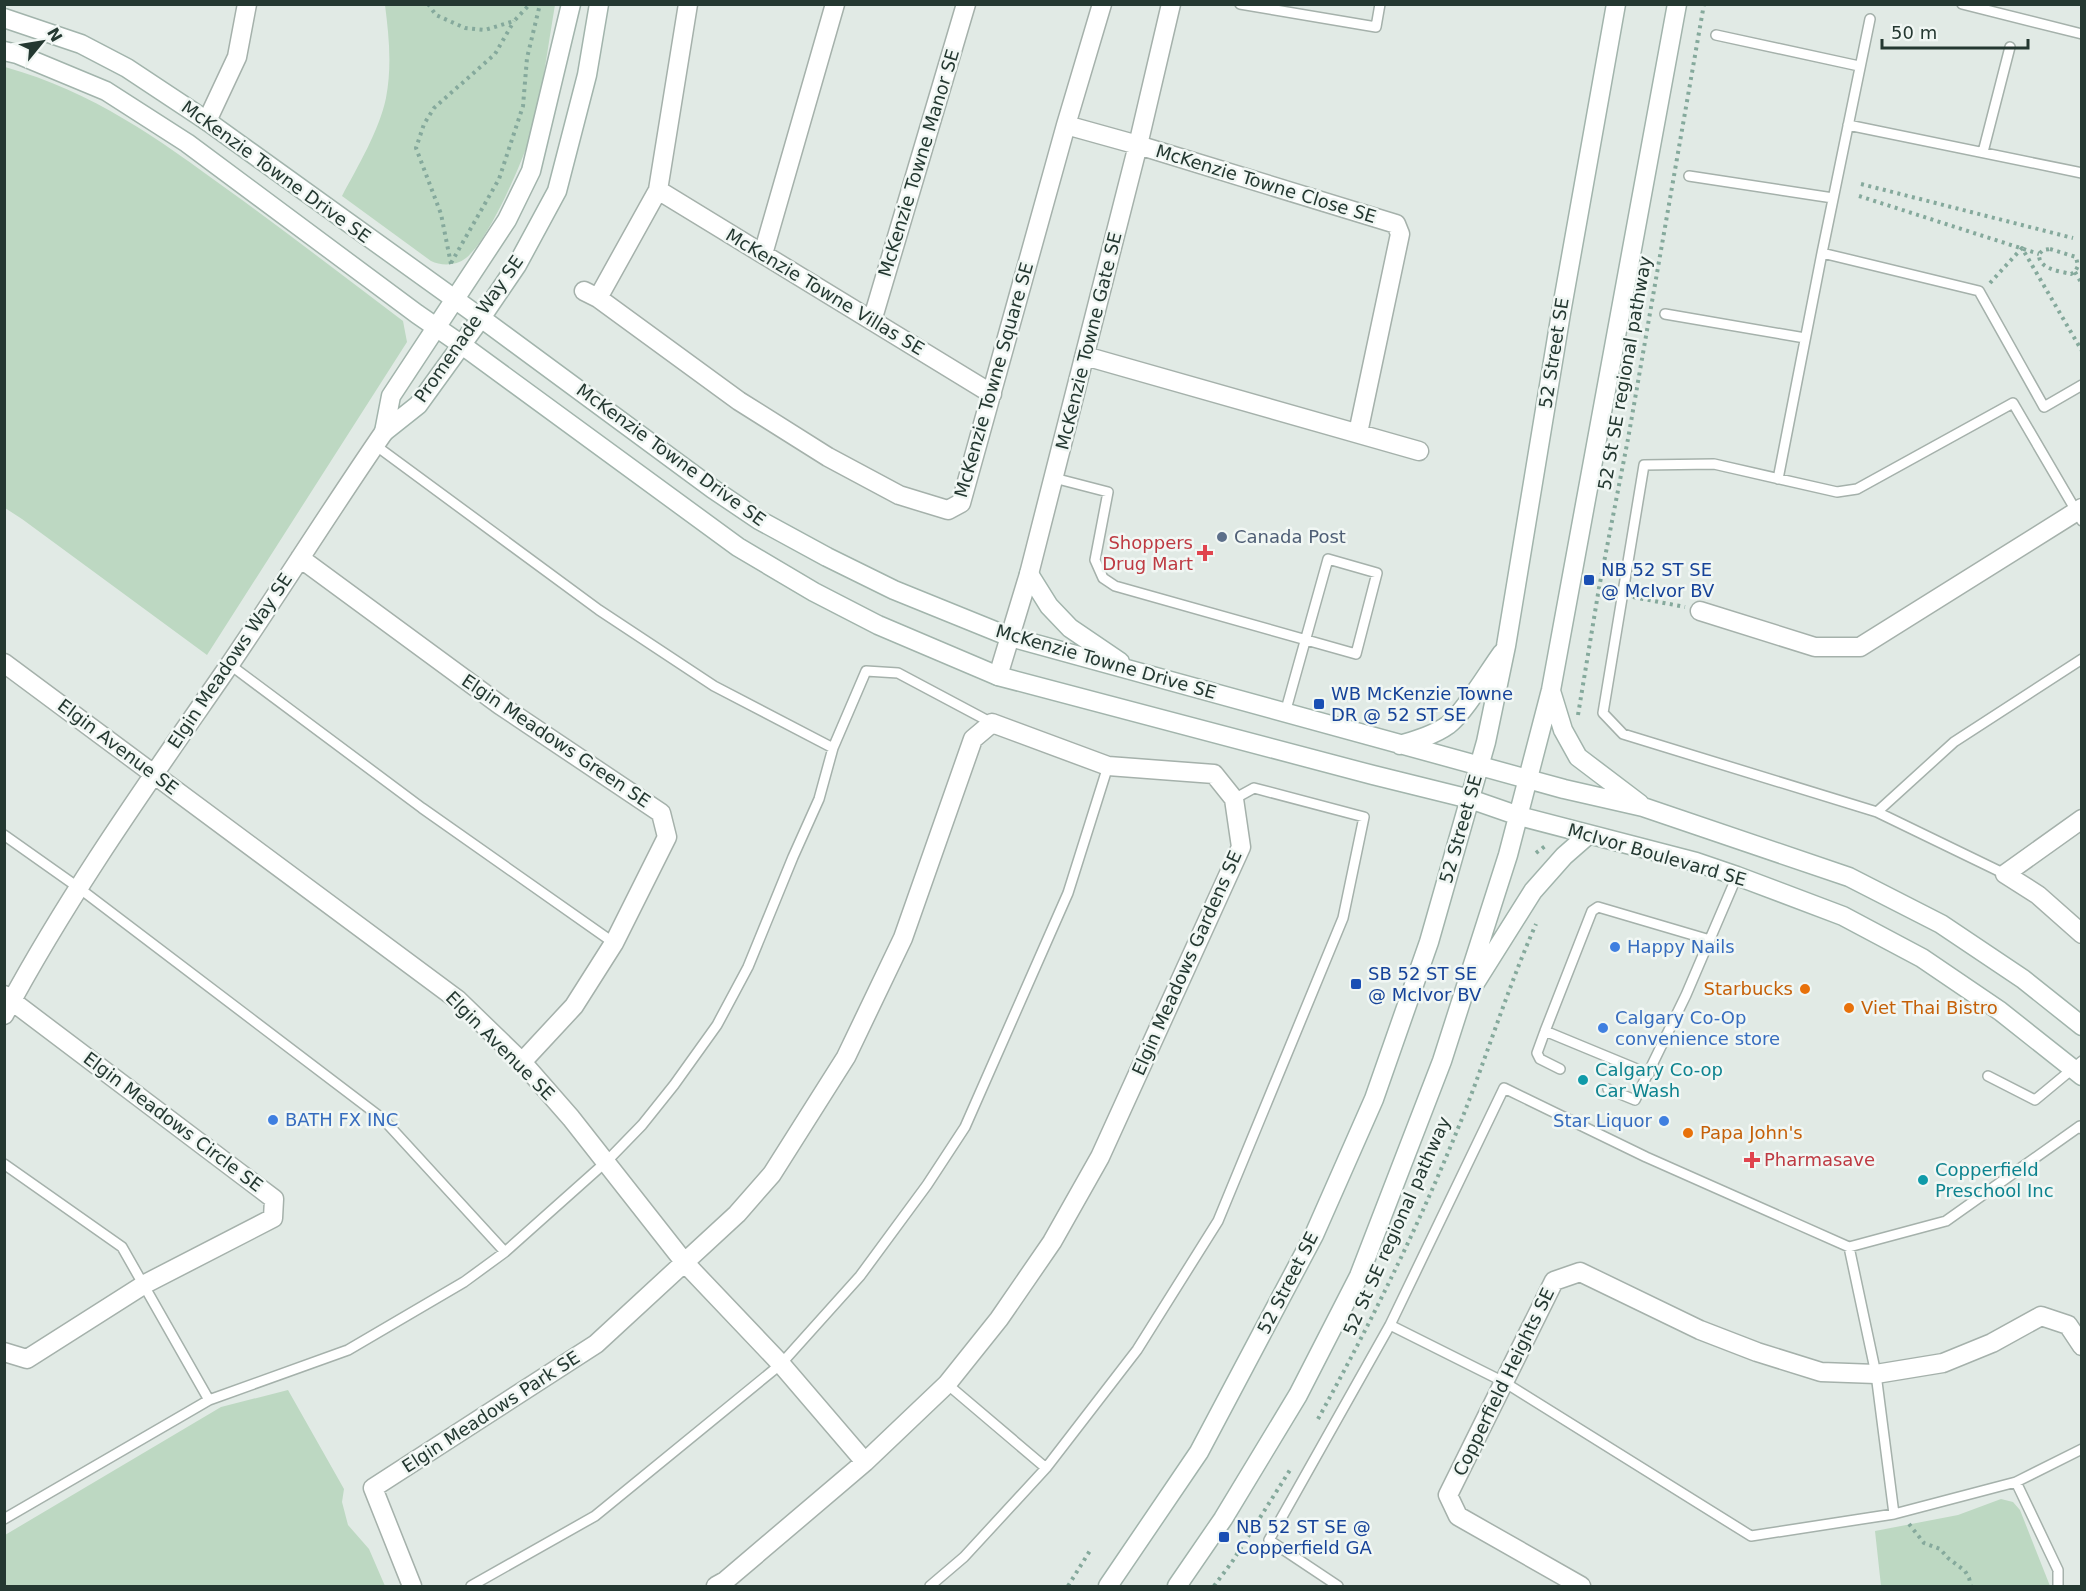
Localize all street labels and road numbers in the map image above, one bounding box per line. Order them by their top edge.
street label: McKenzie Towne Manor SE [874,47,963,279]
street label: McKenzie Towne Drive SE [178,96,375,247]
street label: McKenzie Towne Close SE [1153,140,1379,227]
street label: McKenzie Towne Villas SE [722,224,928,359]
street label: McKenzie Towne Gate SE [1051,230,1126,452]
street label: Promenade Way SE [410,251,527,406]
street label: 52 St SE regional pathway [1594,254,1656,492]
street label: McKenzie Towne Square SE [950,260,1037,500]
street label: 52 Street SE [1534,296,1573,410]
street label: McKenzie Towne Drive SE [573,379,770,530]
street label: Elgin Meadows Way SE [163,569,296,752]
street label: McKenzie Towne Drive SE [993,620,1219,703]
street label: Elgin Meadows Green SE [458,670,655,812]
street label: Elgin Avenue SE [54,694,183,799]
street label: 52 Street SE [1435,772,1486,886]
street label: McIvor Boulevard SE [1565,819,1749,890]
street label: Elgin Meadows Gardens SE [1127,847,1246,1078]
street label: Elgin Avenue SE [442,987,559,1104]
street label: Elgin Meadows Circle SE [80,1047,267,1196]
street label: 52 St SE regional pathway [1339,1113,1455,1338]
street label: 52 Street SE [1253,1228,1322,1337]
street label: Copperfield Heights SE [1449,1284,1558,1479]
street label: Elgin Meadows Park SE [398,1346,583,1477]

